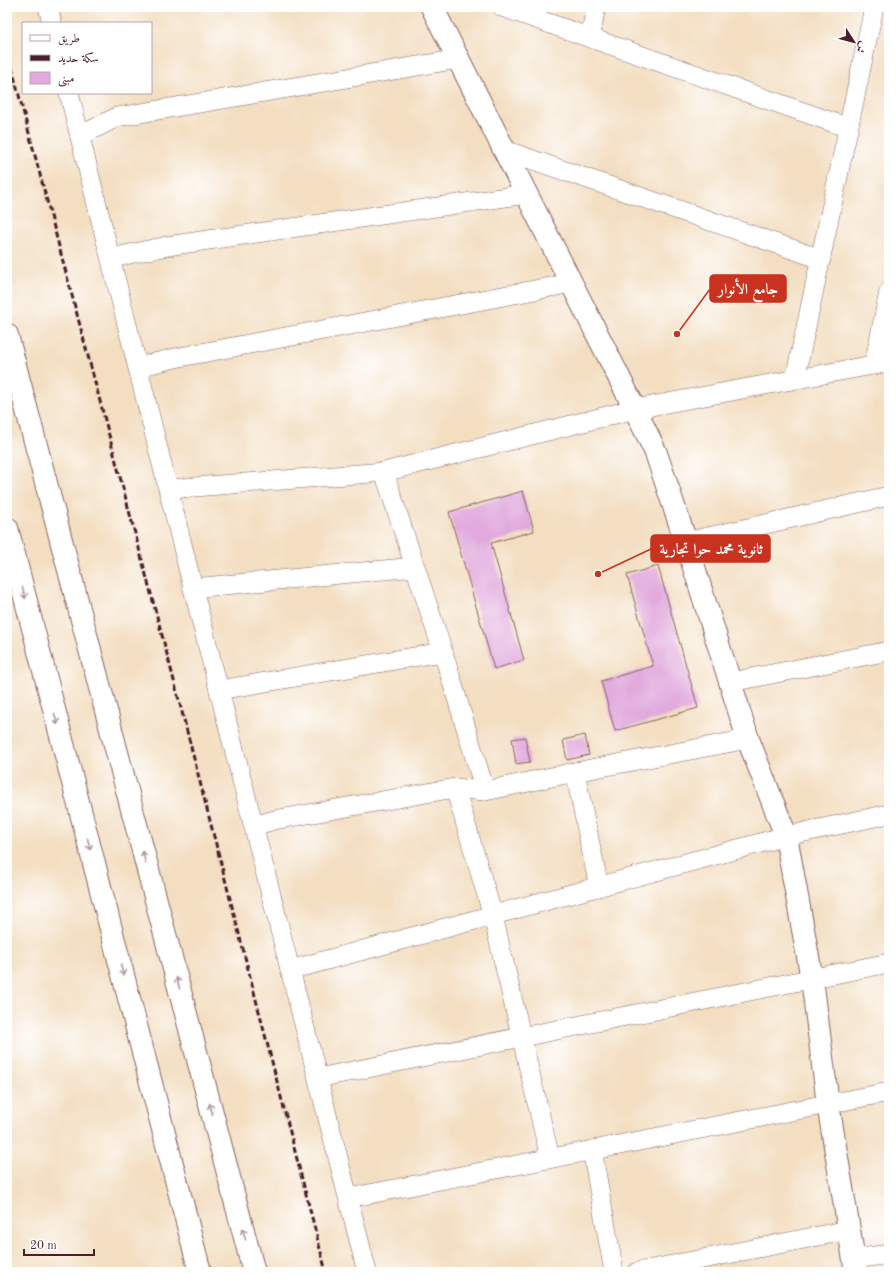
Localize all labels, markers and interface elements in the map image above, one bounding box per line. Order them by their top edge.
legend [22,22,152,94]
north arrow [834,22,874,62]
text: طريق [58,33,80,46]
text: ش [853,39,869,55]
text: سكة حديد [58,52,99,65]
text: مبنى [58,73,74,87]
callout: جامع الأنوار [710,275,786,302]
text: جامع الأنوار [716,278,778,303]
callout: ثانوية محمد حوا تجارية [651,535,770,562]
text: ثانوية محمد حوا تجارية [660,542,764,558]
one-way arrow [21,586,28,599]
one-way arrow [53,712,61,725]
one-way arrow [86,838,93,851]
one-way arrow [140,851,148,864]
one-way arrow [118,963,126,976]
one-way arrow [173,977,181,990]
one-way arrow [206,1102,214,1115]
one-way arrow [239,1228,247,1241]
scale bar [24,1231,94,1257]
text: 20 m [30,1240,57,1252]

